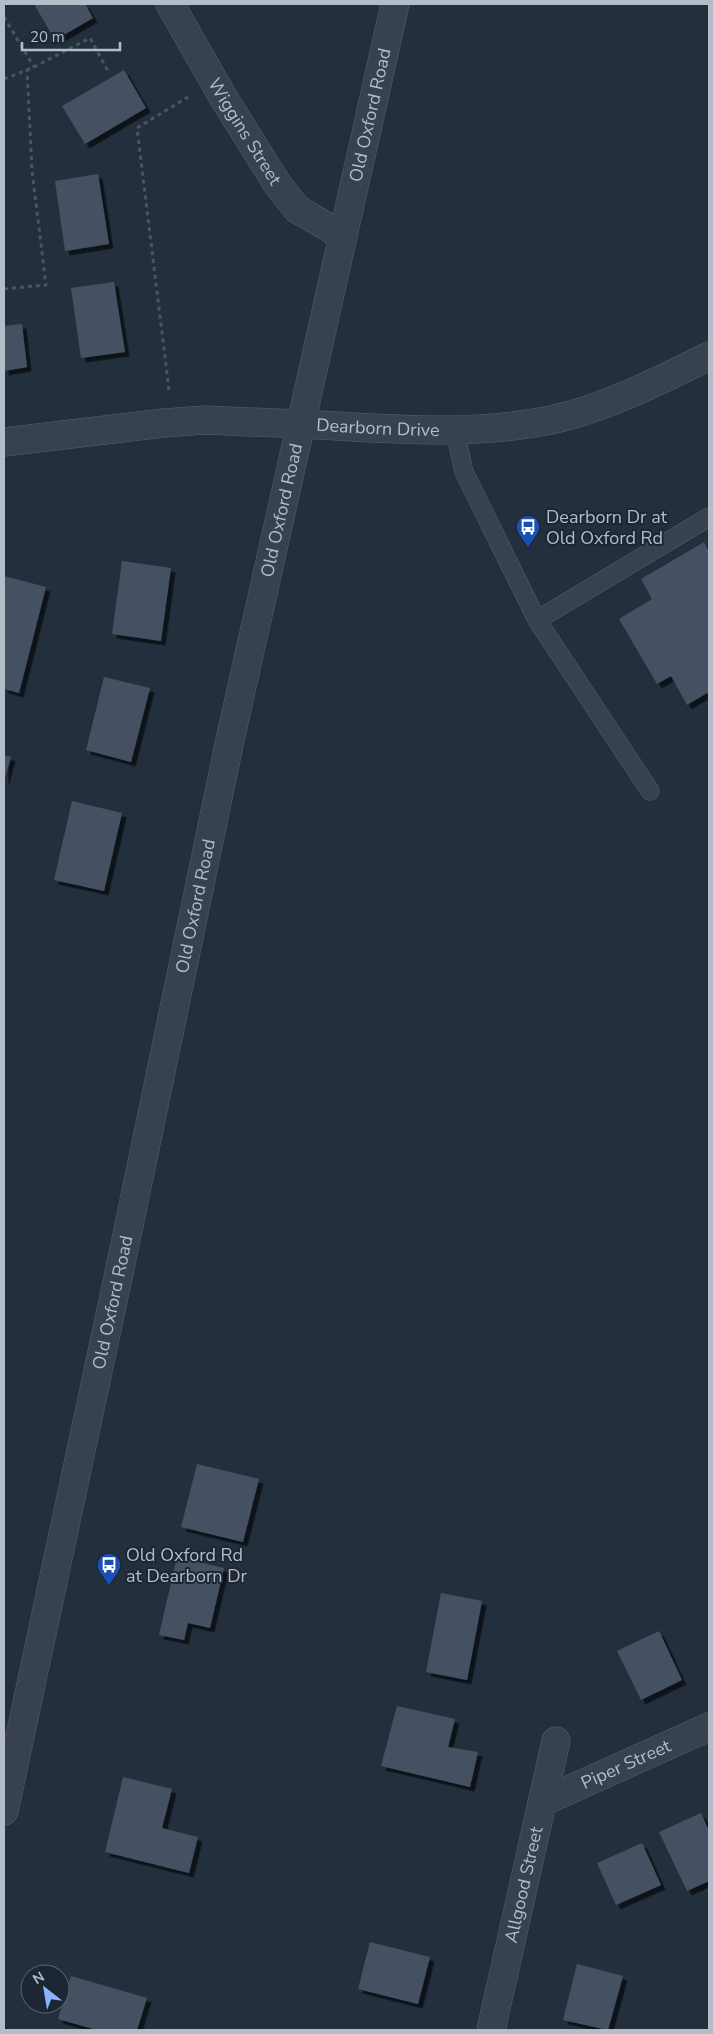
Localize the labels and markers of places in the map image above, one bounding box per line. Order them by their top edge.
place label: Dearborn Dr at Old Oxford Rd [546,505,668,550]
bus stop icon: Dearborn Dr at Old Oxford Rd [515,514,541,548]
place label: Old Oxford Rd at Dearborn Dr [126,1543,248,1588]
bus stop icon: Old Oxford Rd at Dearborn Dr [96,1552,122,1586]

